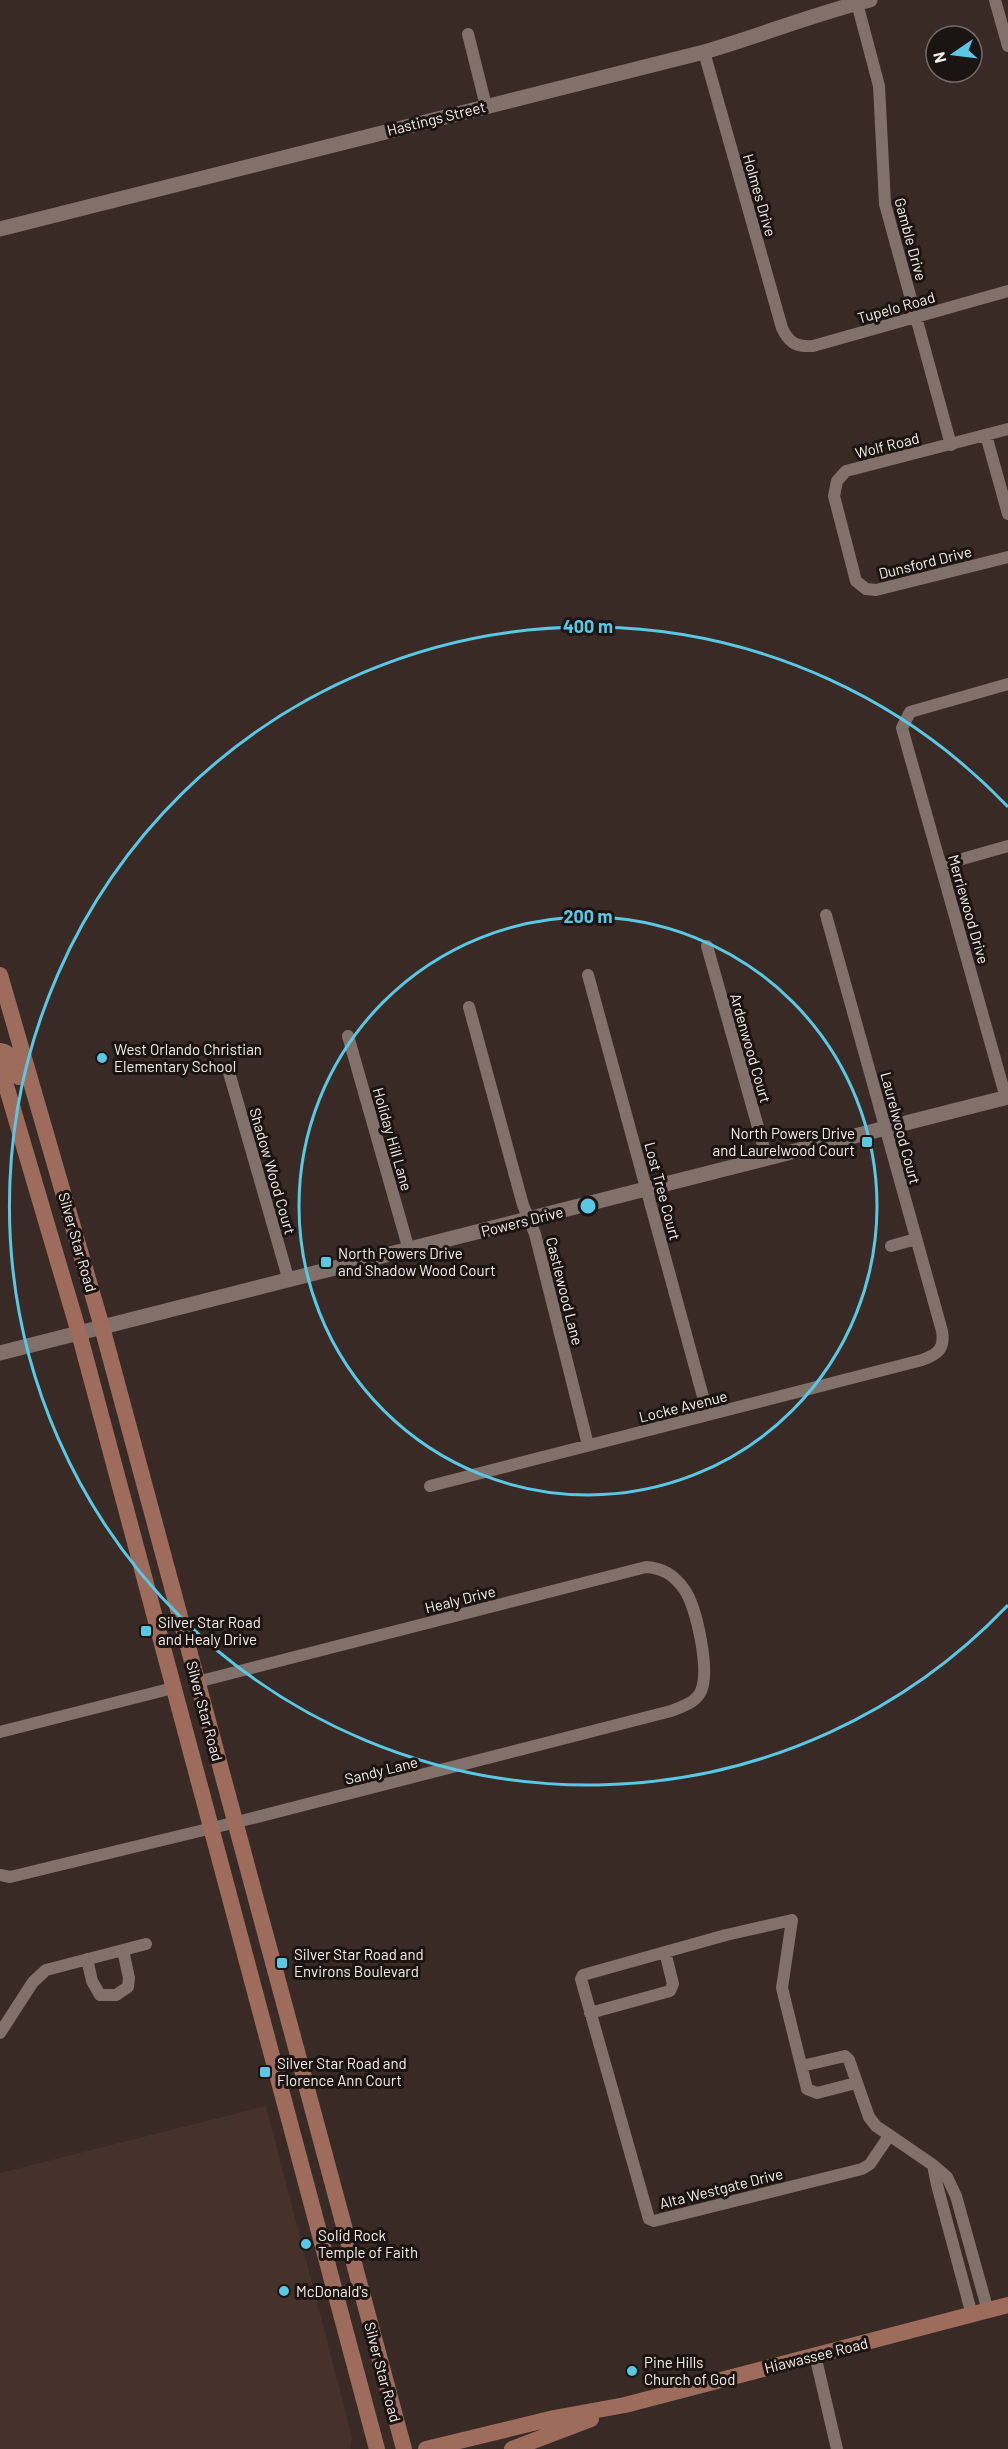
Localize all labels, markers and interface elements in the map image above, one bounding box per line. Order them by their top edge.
north arrow [924,24,984,84]
text: N [928,50,949,65]
street label: Hastings Street [385,97,487,139]
street label: Holmes Drive [740,152,780,238]
street label: Gamble Drive [891,196,931,282]
street label: Tupelo Road [855,287,937,327]
street label: Wolf Road [853,428,921,462]
street label: Dunsford Drive [877,542,973,582]
text: 400 m [563,615,613,637]
street label: Merriewood Drive [945,852,993,966]
text: 200 m [563,905,613,927]
street label: Ardenwood Court [727,991,775,1105]
place label: West Orlando Christian Elementary School [114,1040,262,1075]
marker: West Orlando Christian Elementary School [95,1051,109,1065]
street label: Laurelwood Court [877,1070,925,1186]
street label: Holiday Hill Lane [370,1085,416,1193]
street label: Shadow Wood Court [246,1106,300,1236]
place label: North Powers Drive and Laurelwood Court [713,1124,855,1159]
marker: North Powers Drive and Laurelwood Court [860,1135,874,1149]
street label: Lost Tree Court [641,1140,685,1242]
street label: Silver Star Road [55,1190,101,1294]
centre of rings [578,1196,598,1216]
street label: Powers Drive [479,1202,565,1240]
street label: Castlewood Lane [543,1235,587,1347]
place label: North Powers Drive and Shadow Wood Court [338,1244,496,1279]
marker: North Powers Drive and Shadow Wood Court [319,1255,333,1269]
street label: Locke Avenue [637,1386,729,1426]
street label: Healy Drive [423,1582,497,1616]
place label: Silver Star Road and Healy Drive [158,1613,261,1648]
marker: Silver Star Road and Healy Drive [139,1624,153,1638]
street label: Silver Star Road [183,1659,227,1763]
street label: Sandy Lane [343,1752,419,1788]
place label: Silver Star Road and Environs Boulevard [294,1945,424,1980]
marker: Silver Star Road and Environs Boulevard [275,1956,289,1970]
place label: Silver Star Road and Florence Ann Court [277,2054,407,2089]
marker: Silver Star Road and Florence Ann Court [258,2065,272,2079]
street label: Alta Westgate Drive [657,2164,785,2212]
place label: Solid Rock Temple of Faith [318,2226,418,2261]
marker: Solid Rock Temple of Faith [299,2237,313,2251]
place label: McDonald's [296,2282,368,2300]
marker: McDonald's [277,2284,291,2298]
street label: Silver Star Road [361,2320,405,2424]
street label: Hiawassee Road [762,2333,870,2377]
place label: Pine Hills Church of God [644,2353,735,2388]
marker: Pine Hills Church of God [625,2364,639,2378]

